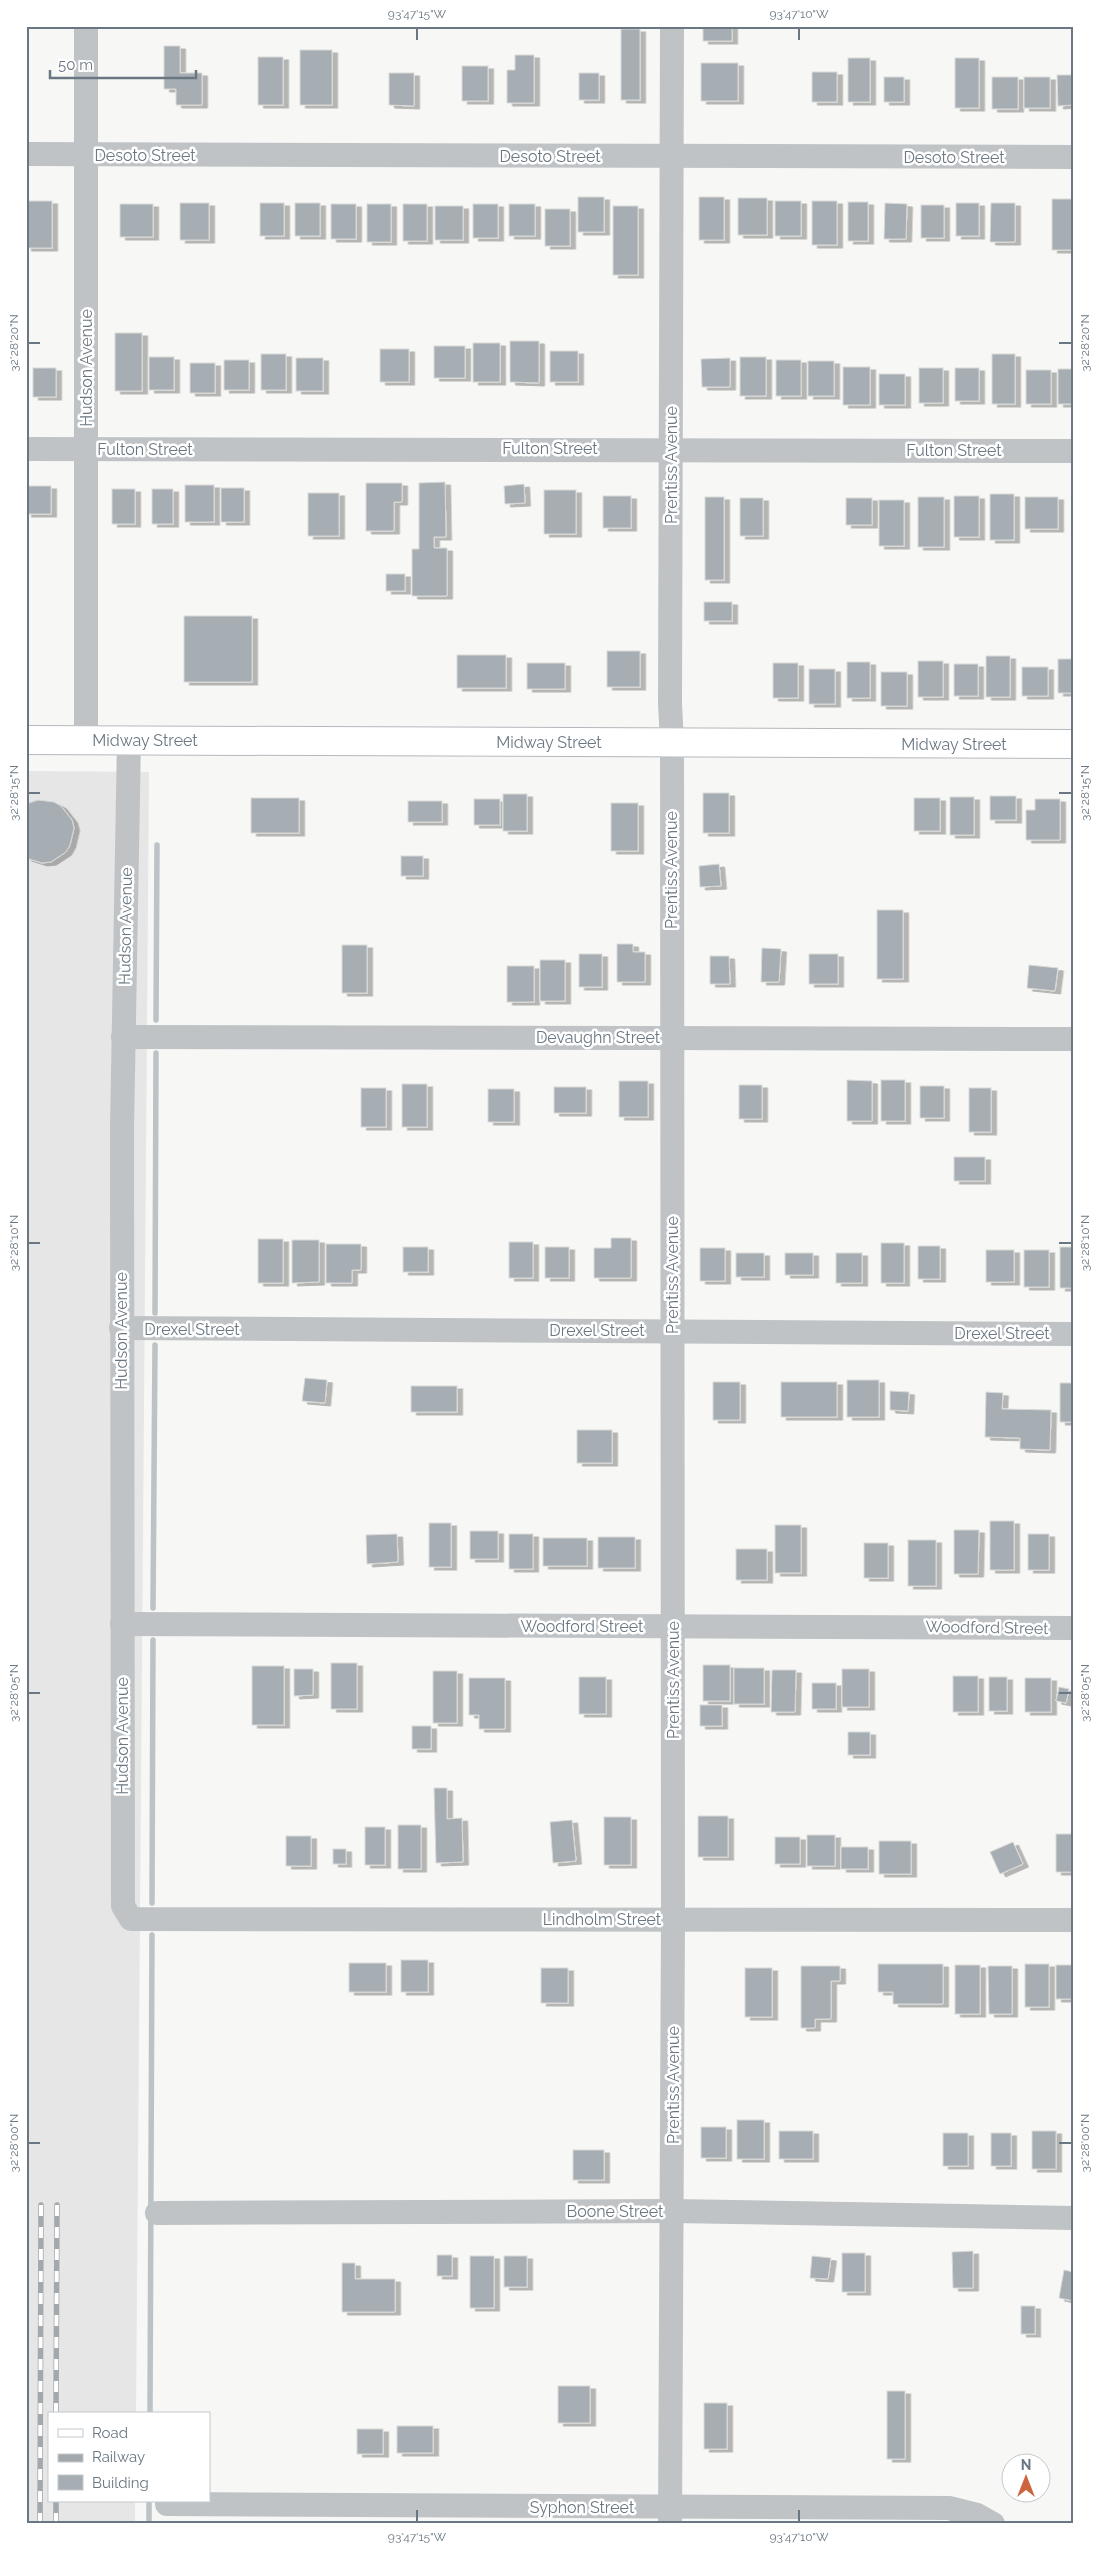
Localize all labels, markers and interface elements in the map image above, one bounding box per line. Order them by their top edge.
text: 93°47'15"W [388,7,447,21]
text: 93°47'10"W [769,7,829,21]
scale bar [50,48,196,80]
text: 50 m [58,56,93,74]
street label: Desoto Street [94,146,196,165]
street label: Desoto Street [499,147,601,166]
street label: Desoto Street [903,148,1005,167]
street label: Hudson Avenue [77,309,96,427]
text: 32°28'20"N [7,314,21,372]
text: 32°28'20"N [1078,314,1092,372]
street label: Prentiss Avenue [662,406,681,524]
street label: Fulton Street [502,439,598,458]
street label: Fulton Street [97,440,193,459]
street label: Fulton Street [906,441,1002,460]
street label: Midway Street [92,731,198,750]
street label: Midway Street [496,733,602,752]
street label: Midway Street [901,735,1007,754]
text: 32°28'15"N [7,765,21,821]
text: 32°28'15"N [1078,765,1092,821]
street label: Prentiss Avenue [662,811,681,929]
street label: Hudson Avenue [115,867,136,985]
street label: Devaughn Street [536,1028,661,1047]
text: 32°28'10"N [7,1215,21,1271]
text: 32°28'10"N [1078,1215,1092,1271]
street label: Prentiss Avenue [663,1216,682,1334]
street label: Hudson Avenue [112,1272,131,1390]
street label: Drexel Street [144,1320,240,1339]
street label: Drexel Street [549,1321,645,1340]
street label: Drexel Street [954,1324,1050,1343]
street label: Woodford Street [521,1617,644,1636]
street label: Woodford Street [925,1617,1049,1638]
street label: Prentiss Avenue [664,1621,683,1739]
text: 32°28'05"N [7,1664,21,1722]
text: 32°28'05"N [1078,1664,1092,1722]
street label: Hudson Avenue [113,1677,132,1795]
street label: Lindholm Street [543,1910,662,1929]
street label: Prentiss Avenue [664,2026,683,2144]
text: 32°28'00"N [7,2114,21,2172]
text: 32°28'00"N [1078,2114,1092,2172]
street label: Boone Street [567,2202,664,2221]
legend [48,2412,210,2502]
text: Road [92,2424,128,2442]
text: Railway [92,2448,145,2466]
north arrow [1002,2452,1052,2502]
text: N [1021,2457,1031,2473]
text: Building [92,2474,149,2492]
street label: Syphon Street [530,2498,635,2517]
text: 93°47'15"W [388,2530,447,2544]
text: 93°47'10"W [769,2530,829,2544]

